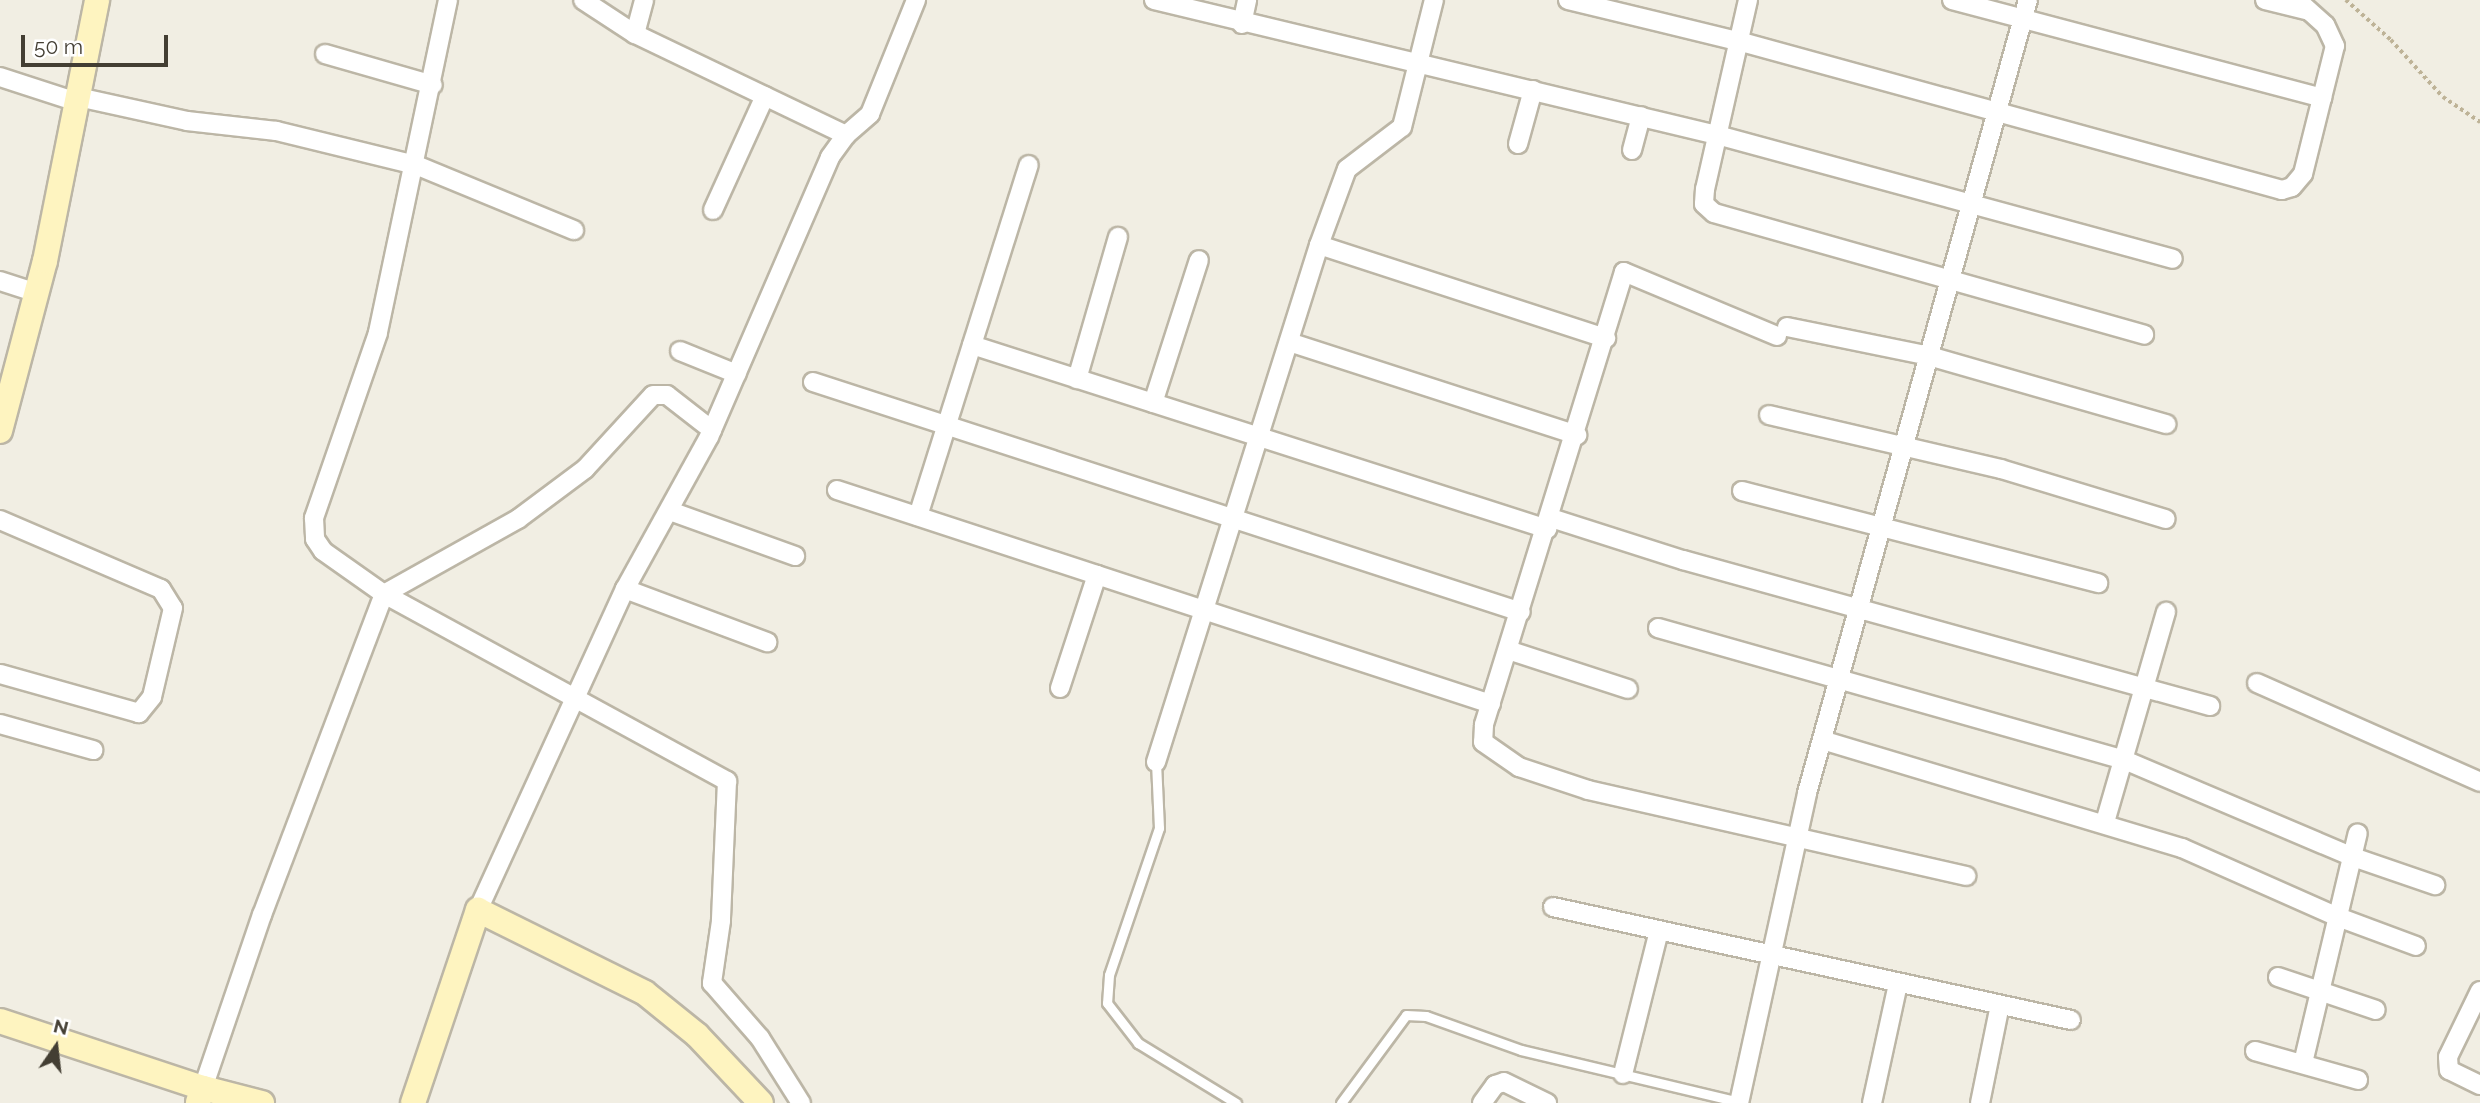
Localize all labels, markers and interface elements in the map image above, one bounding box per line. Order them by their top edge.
scale bar [24,21,172,65]
text: 50 m [34,34,83,59]
north arrow [21,1012,91,1082]
text: N [51,1014,71,1039]

